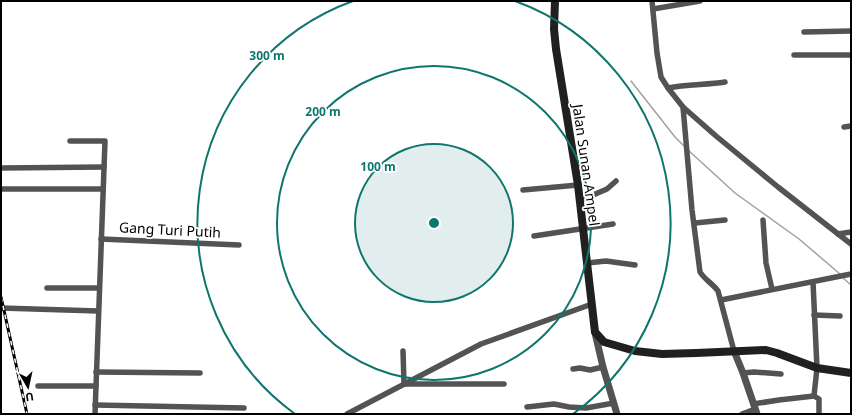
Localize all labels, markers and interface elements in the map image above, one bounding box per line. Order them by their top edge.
text: 300 m [249,47,285,64]
street label: Jalan Sunan Ampel [568,101,604,227]
text: 200 m [305,103,341,120]
text: 100 m [360,158,396,175]
centre of rings [427,216,441,230]
street label: Gang Turi Putih [119,217,222,242]
north arrow [8,367,48,407]
text: U [24,389,35,405]

